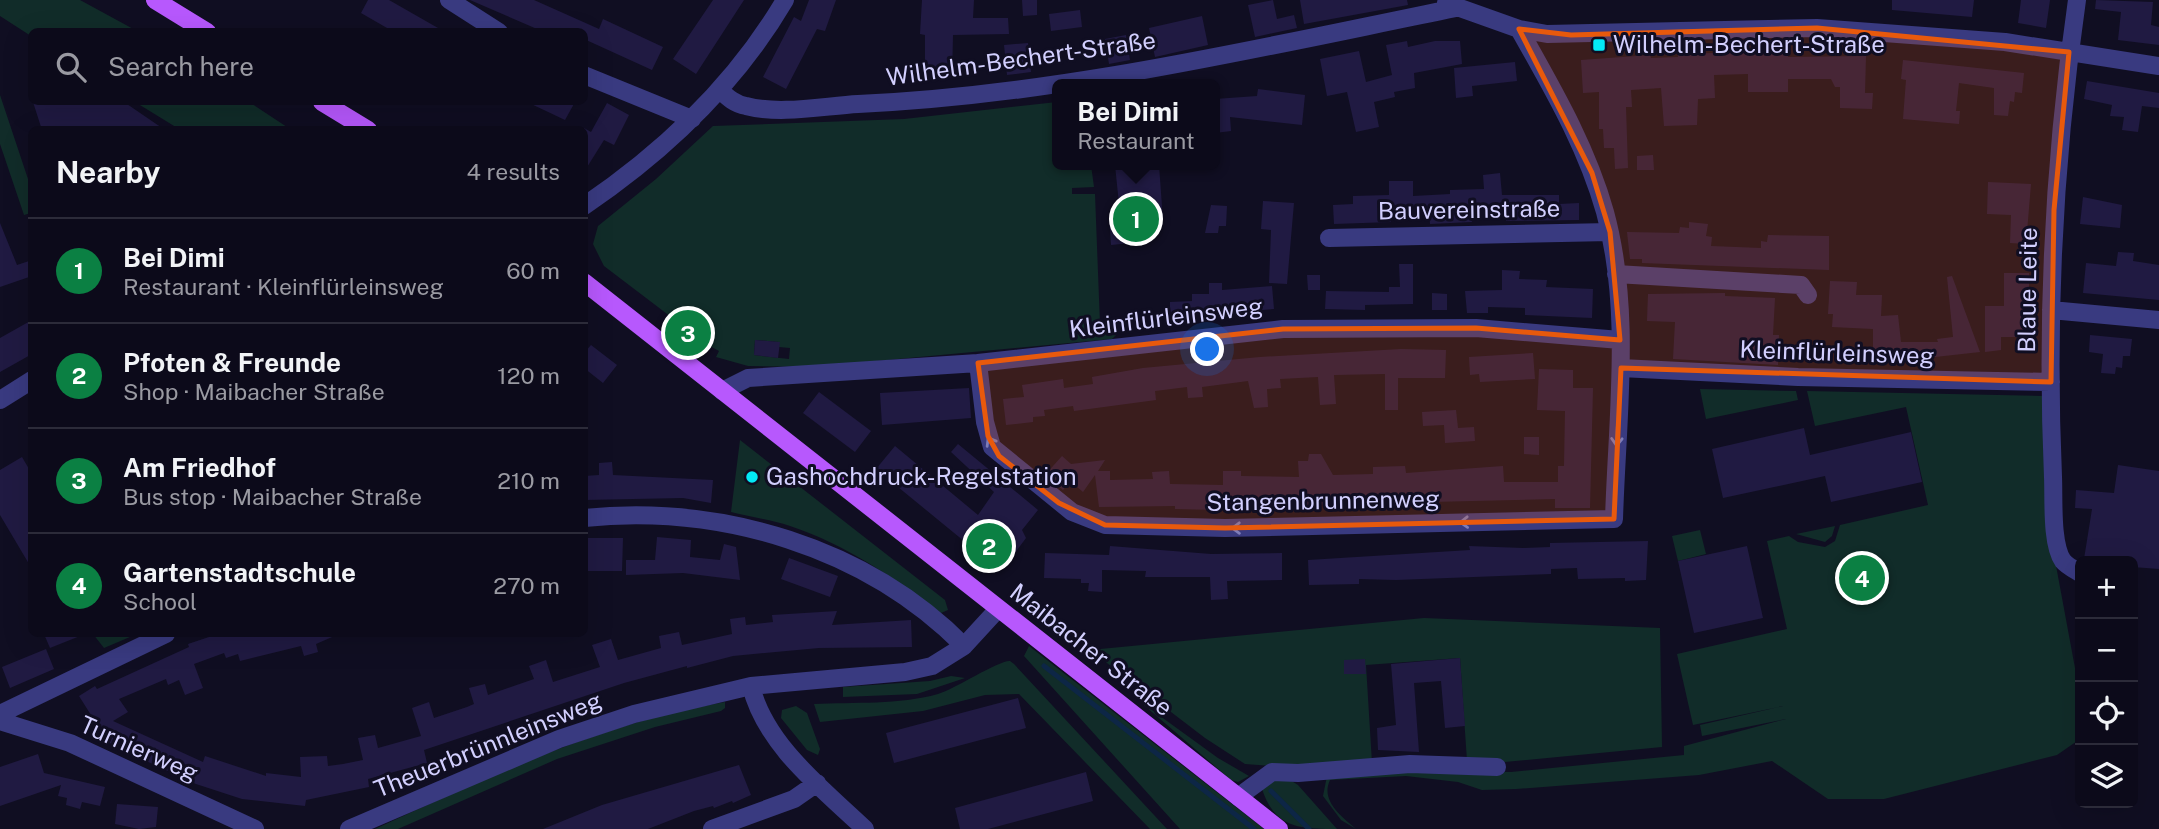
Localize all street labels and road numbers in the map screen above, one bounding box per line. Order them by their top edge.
street label: Wilhelm-Bechert-Straße [884,25,1157,91]
street label: Bauvereinstraße [1377,193,1560,225]
street label: Blaue Leite [2012,227,2042,353]
street label: Kleinflürleinsweg [1067,291,1264,343]
street label: Kleinflürleinsweg [1739,335,1935,369]
street label: Stangenbrunnenweg [1206,484,1440,516]
street label: Maibacher Straße [1005,577,1178,721]
street label: Theuerbrünnleinsweg [370,686,606,803]
street label: Turnierweg [76,710,203,787]

